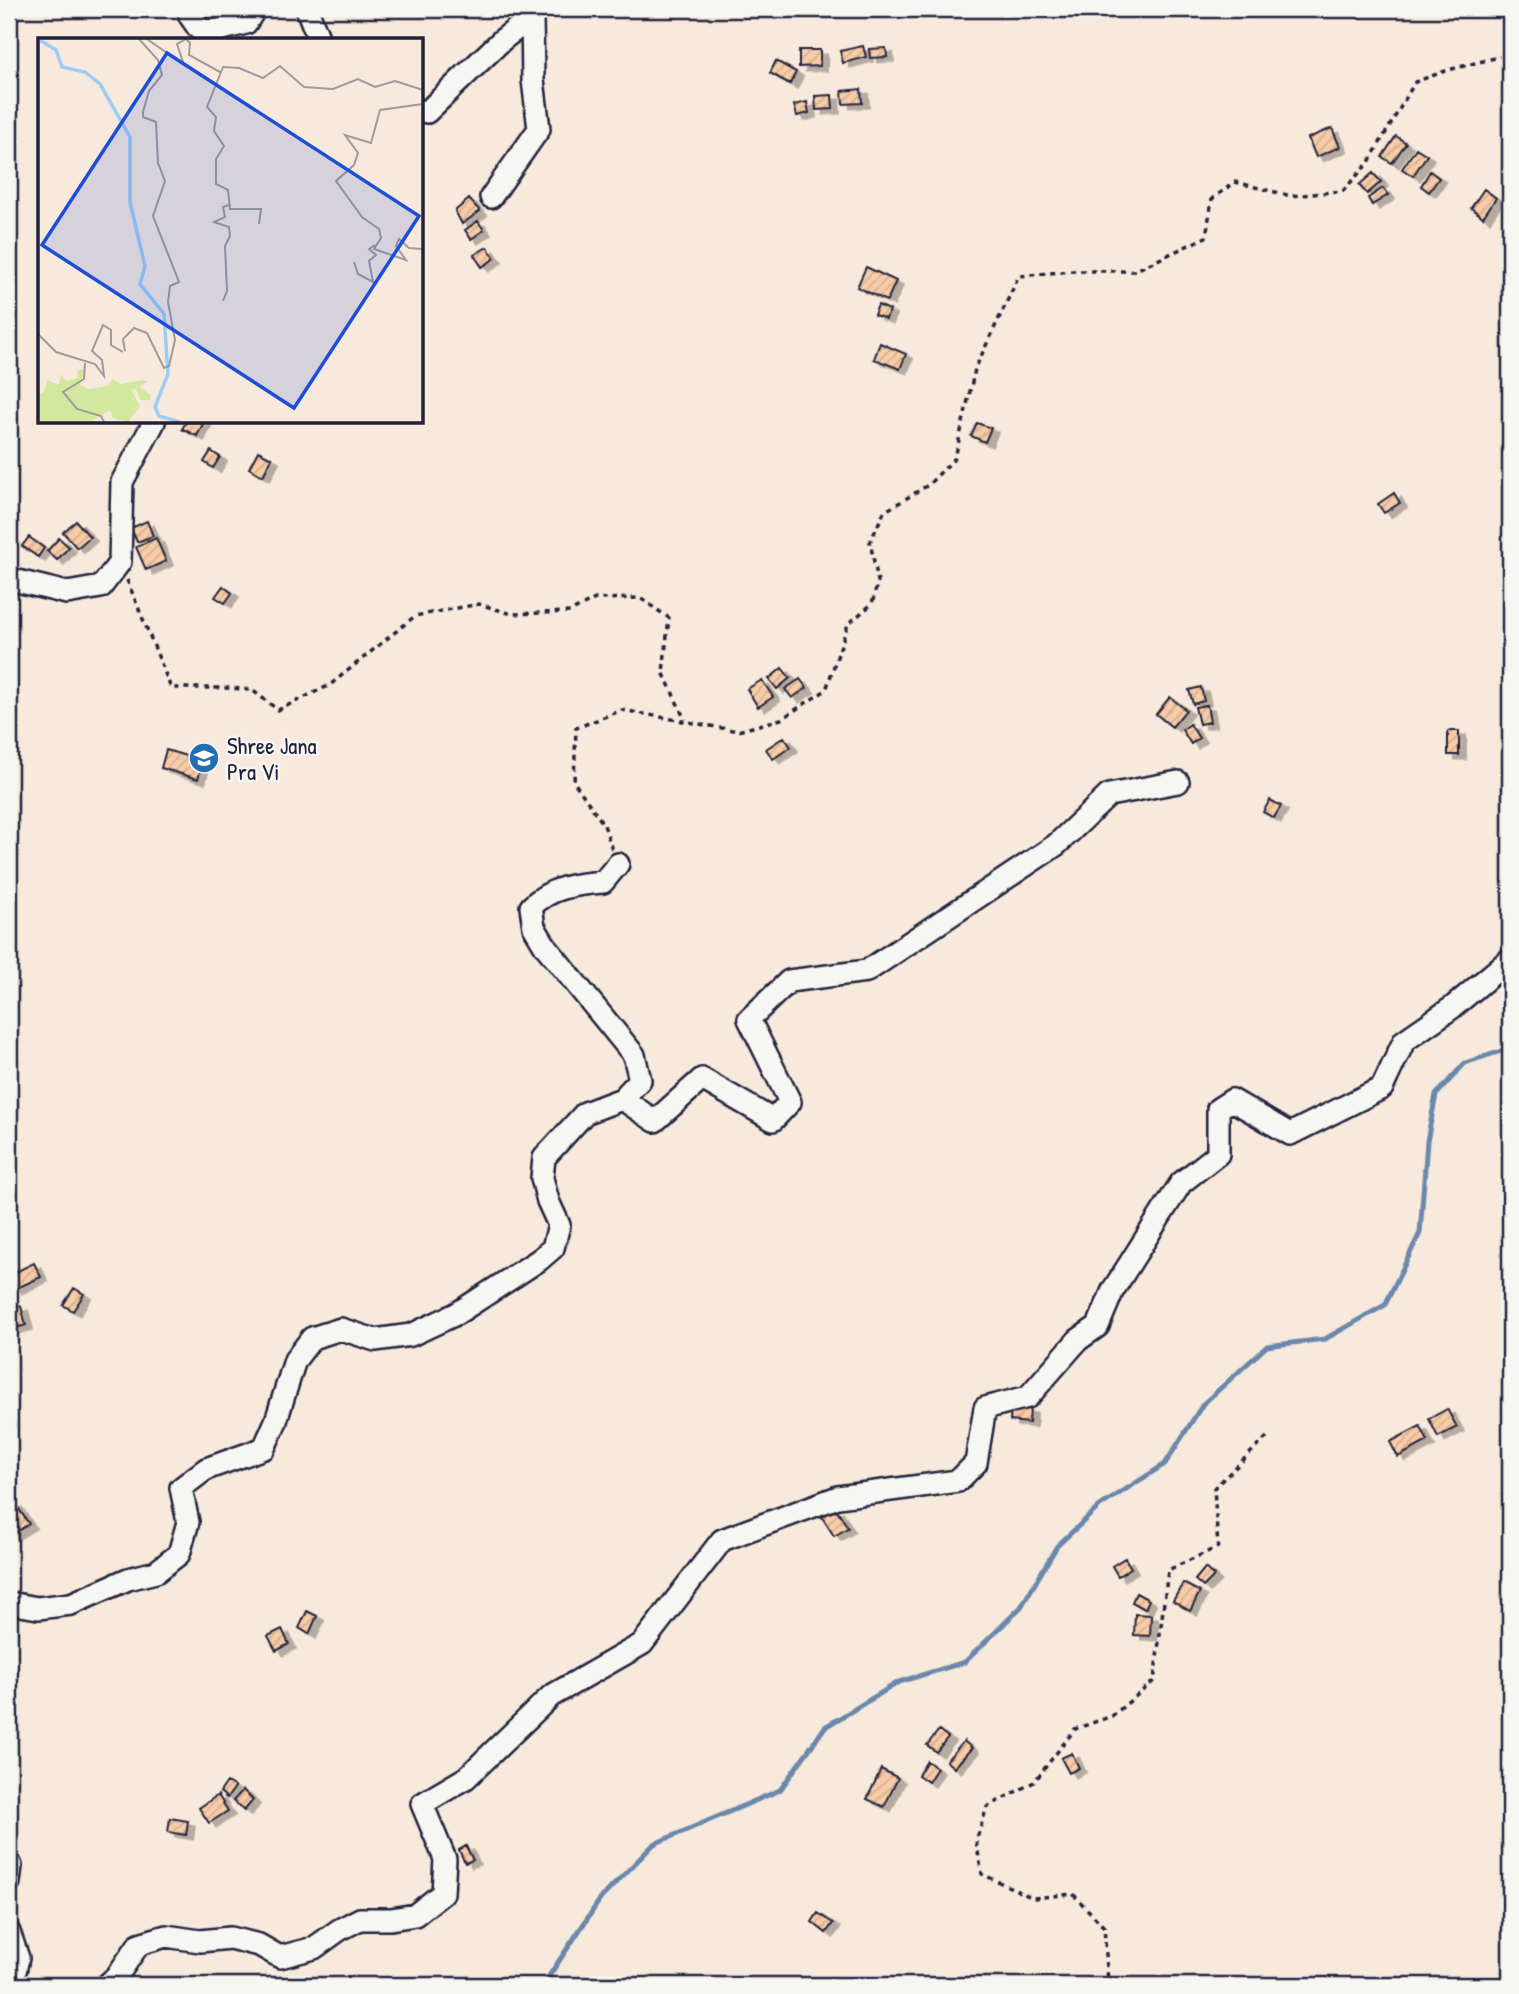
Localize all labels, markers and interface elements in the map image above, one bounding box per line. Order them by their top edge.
inset map [38,38,424,424]
place label: Shree Jana Pra Vi [227,730,317,787]
school or university icon: Shree Jana Pra Vi [187,741,221,775]

